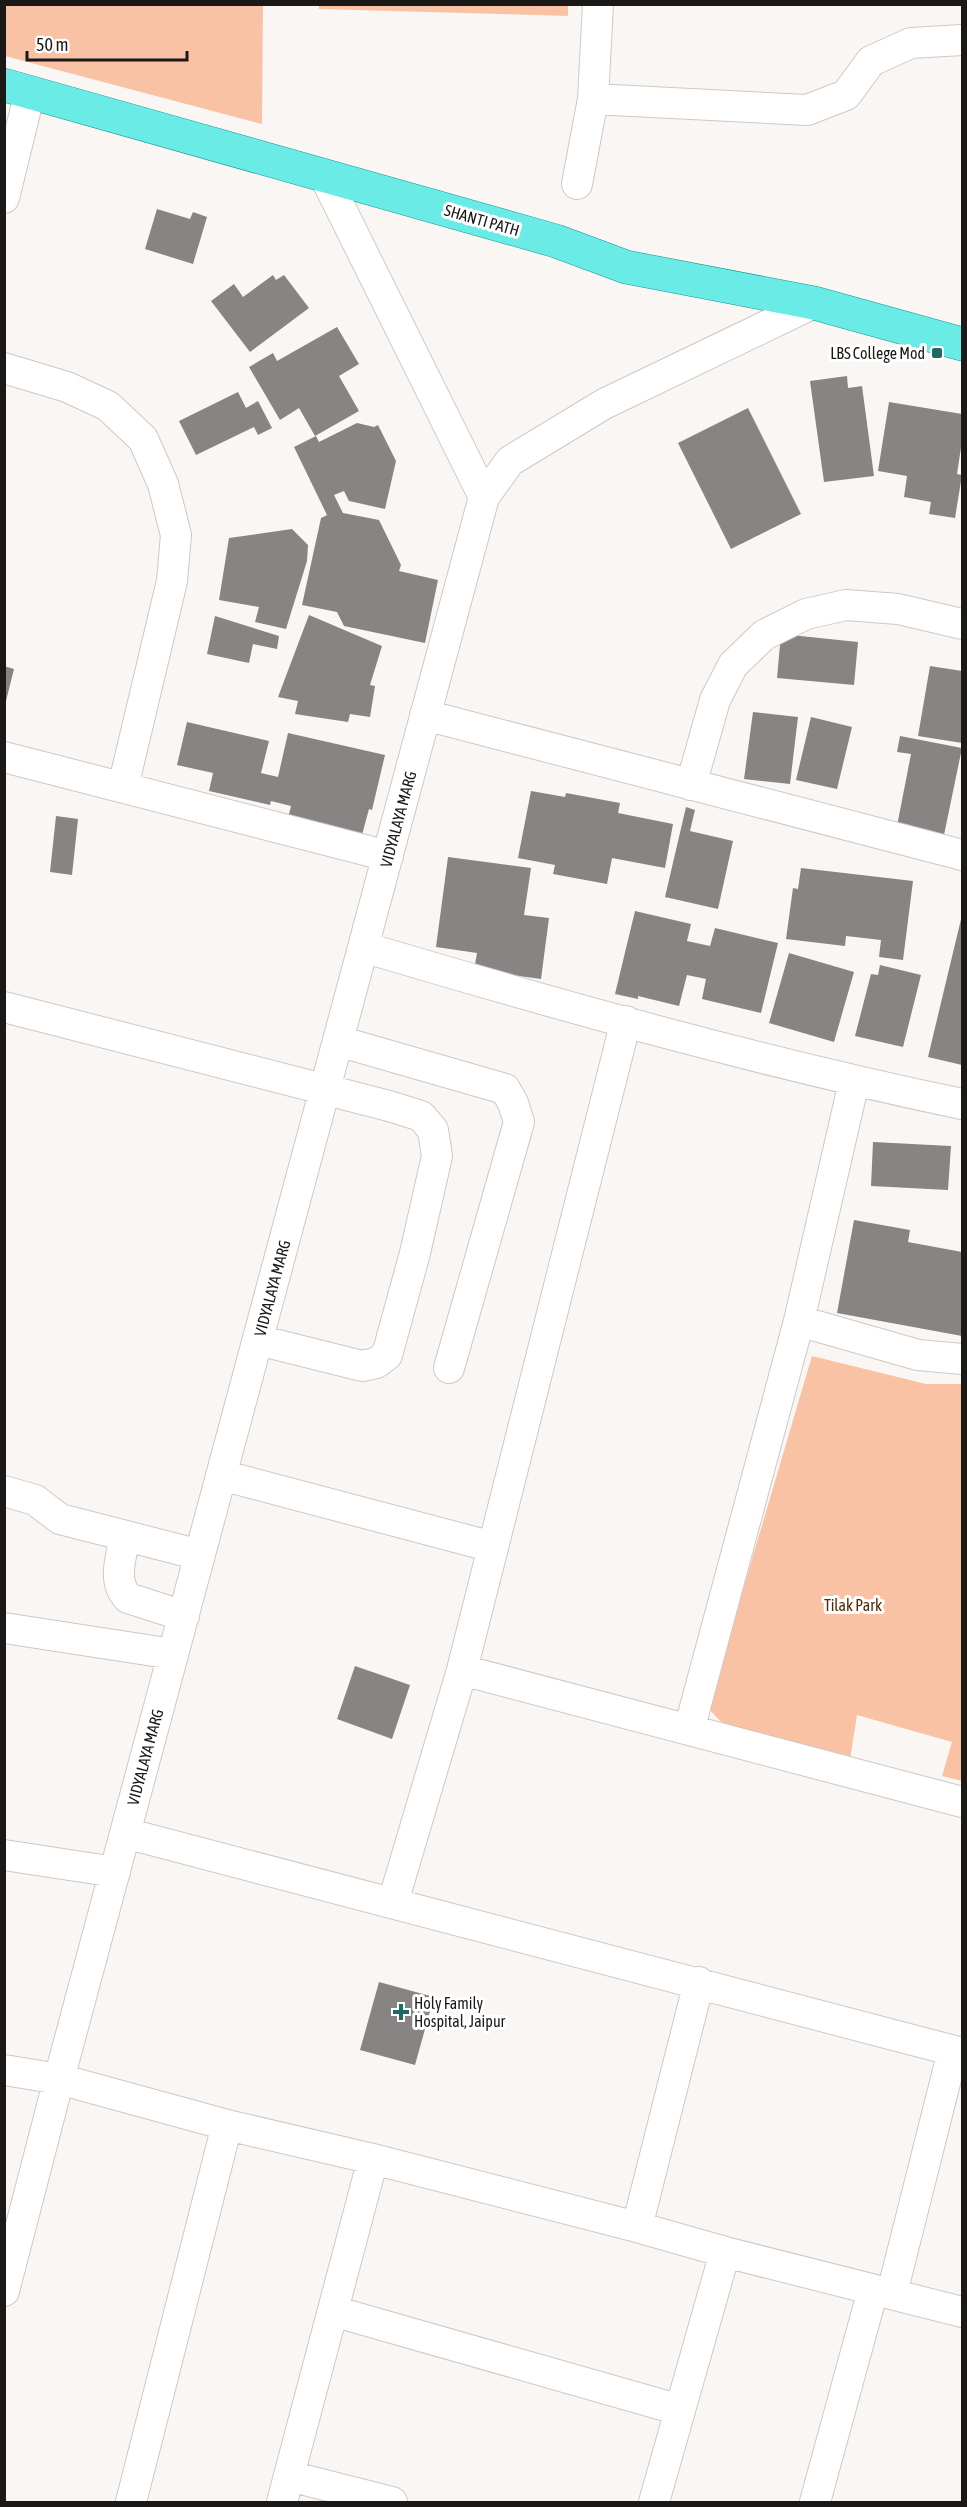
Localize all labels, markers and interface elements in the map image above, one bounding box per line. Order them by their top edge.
scale bar [27,24,188,62]
text: 50 m [36,34,68,55]
street label: SHANTI PATH [442,201,522,239]
place label: LBS College Mod [830,344,925,363]
marker: LBS College Mod [930,346,944,360]
street label: VIDYALAYA MARG [376,769,420,869]
street label: VIDYALAYA MARG [250,1238,294,1338]
park label: Tilak Park [824,1596,882,1614]
street label: VIDYALAYA MARG [123,1707,167,1807]
place label: Holy Family Hospital, Jaipur [414,1994,506,2031]
marker: Holy Family Hospital, Jaipur [392,2003,410,2021]

